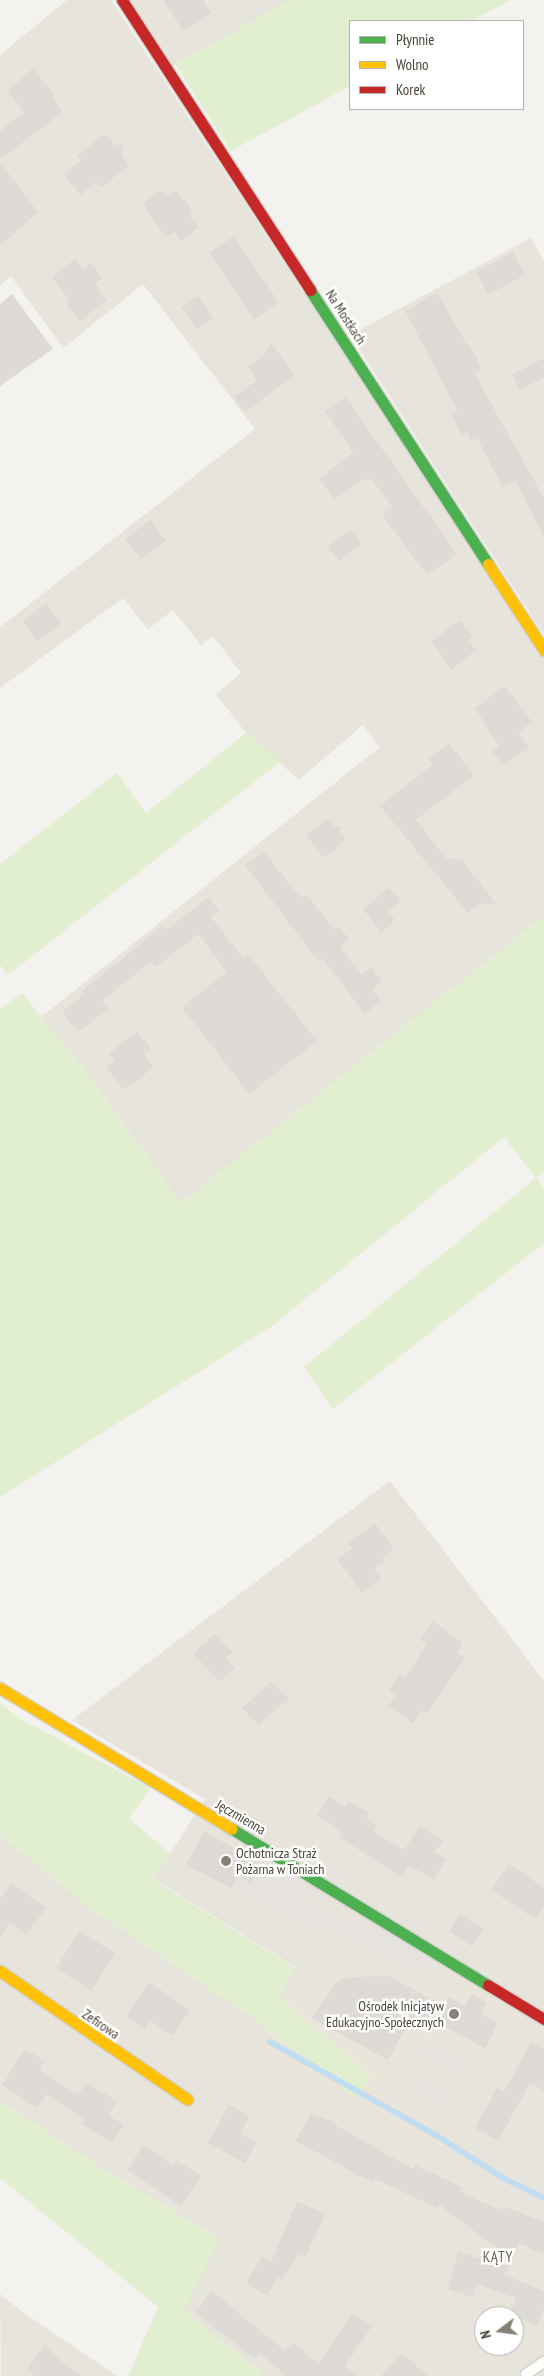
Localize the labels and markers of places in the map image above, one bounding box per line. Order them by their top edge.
place label: Ochotnicza Straż Pożarna w Toniach [236,1845,325,1878]
marker: Ochotnicza Straż Pożarna w Toniach [220,1855,232,1867]
place label: Ośrodek Inicjatyw Edukacyjno-Społecznych [326,1998,444,2030]
marker: Ośrodek Inicjatyw Edukacyjno-Społecznych [448,2008,460,2020]

